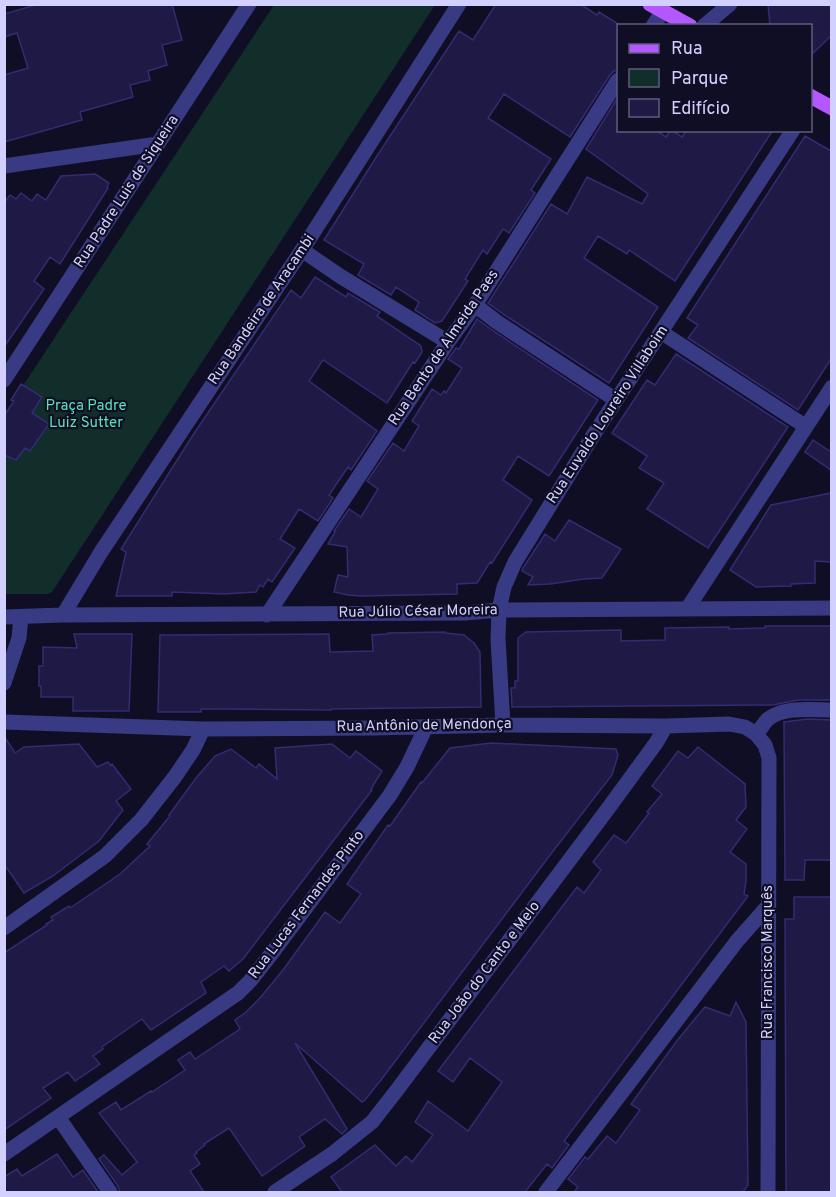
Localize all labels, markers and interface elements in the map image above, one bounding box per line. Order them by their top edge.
legend [617,24,812,132]
text: Rua [671,38,702,61]
text: Parque [671,68,728,91]
text: Edifício [671,98,730,121]
street label: Rua Padre Luis de Siqueira [70,112,184,272]
street label: Rua Bandeira de Aracambi [205,231,319,389]
street label: Rua Bento de Almeida Paes [385,266,503,430]
street label: Rua Euvaldo Loureiro Villaboim [543,322,673,508]
park label: Praça Padre Luiz Sutter [45,397,127,433]
street label: Rua Júlio César Moreira [338,601,498,623]
street label: Rua Antônio de Mendonça [336,715,512,737]
street label: Rua Lucas Fernandes Pinto [245,827,369,983]
street label: Rua Francisco Marquês [759,885,778,1039]
street label: Rua João do Canto e Melo [425,898,545,1048]

